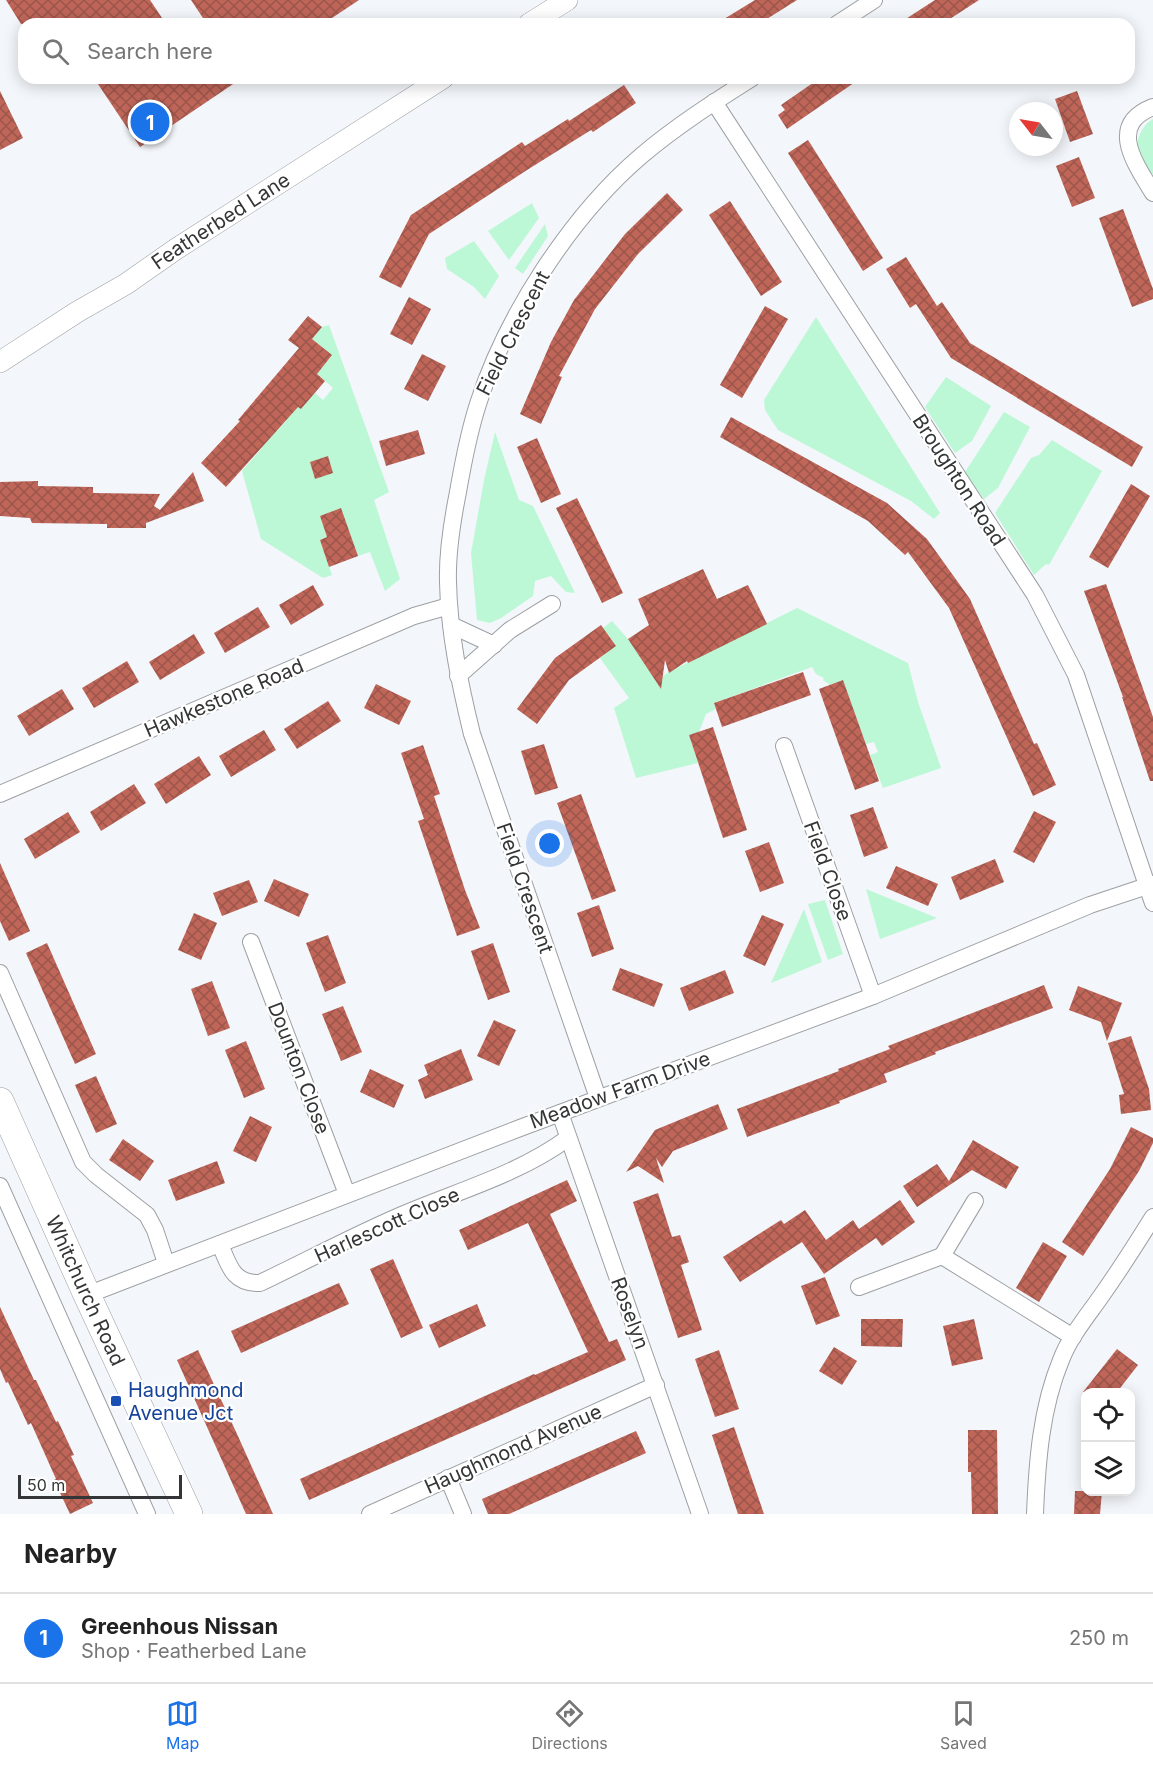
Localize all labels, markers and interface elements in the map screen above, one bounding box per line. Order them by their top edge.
search box [18,18,1135,84]
icon: search [39,35,72,68]
text: Search here [87,38,213,64]
pin: 1 [130,100,170,144]
north arrow [1009,102,1063,156]
street label: Featherbed Lane [147,167,294,274]
street label: Field Crescent [471,266,555,399]
street label: Broughton Road [907,410,1011,550]
street label: Hawkestone Road [141,654,307,742]
street label: Field Close [799,818,857,924]
street label: Field Crescent [491,820,559,957]
your location [535,829,564,858]
street label: Dounton Close [263,999,335,1137]
street label: Meadow Farm Drive [527,1046,713,1134]
street label: Harlescott Close [311,1182,463,1268]
street label: Whitchurch Road [41,1212,130,1369]
street label: Roselyn [606,1274,654,1352]
place label: Haughmond Avenue Jct [128,1378,244,1425]
map controls [1081,1388,1135,1496]
button: locate [1081,1388,1135,1442]
marker: Haughmond Avenue Jct [109,1394,123,1408]
street label: Haughmond Avenue [421,1399,605,1499]
button: layers [1081,1442,1135,1496]
scale bar [18,1472,182,1500]
text: 50 m [27,1475,65,1495]
text: Nearby [24,1538,117,1569]
text: Greenhous Nissan [81,1613,278,1639]
text: 1 [39,1626,48,1650]
text: 250 m [1069,1626,1129,1650]
text: Shop · Featherbed Lane [81,1639,307,1663]
tab: Map [166,1697,199,1753]
tab: Directions [532,1697,608,1753]
tab: Saved [940,1697,987,1753]

